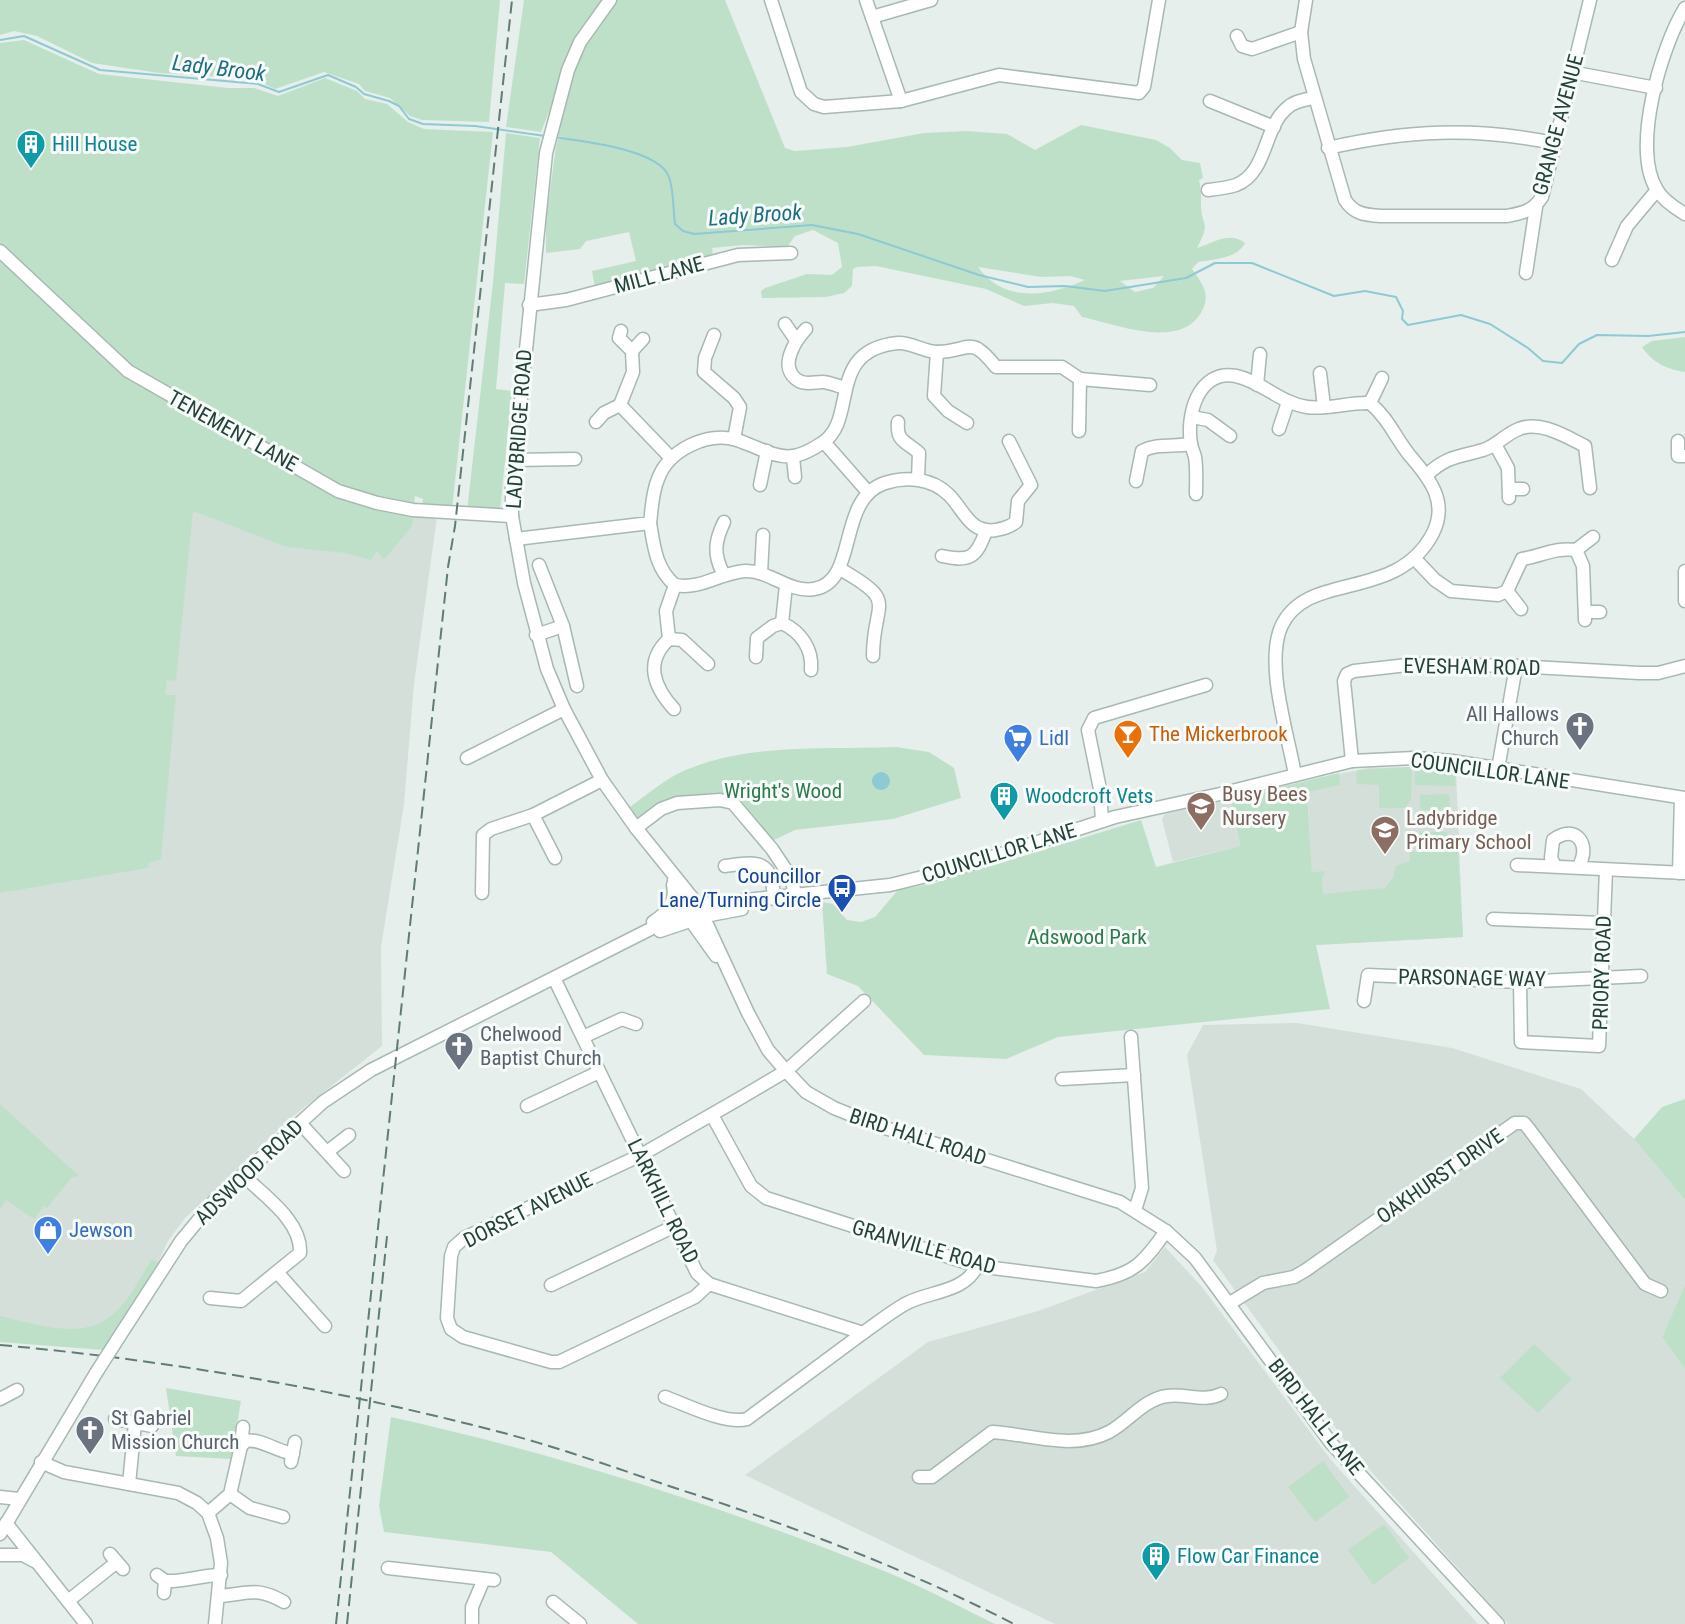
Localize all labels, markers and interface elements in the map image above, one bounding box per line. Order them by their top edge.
water label: Lady Brook [171,50,267,86]
street label: GRANGE AVENUE [1528,52,1588,198]
building icon: Hill House [15,128,47,170]
place label: Hill House [52,132,138,156]
water label: Lady Brook [707,199,803,231]
street label: MILL LANE [612,252,706,298]
street label: LADYBRIDGE ROAD [501,348,537,510]
street label: TENEMENT LANE [164,385,302,477]
street label: EVESHAM ROAD [1403,654,1541,680]
place label: All Hallows Church [1466,702,1559,750]
church icon: All Hallows Church [1564,710,1596,752]
bar icon: The Mickerbrook [1112,718,1144,760]
supermarket icon: Lidl [1002,722,1034,764]
place label: The Mickerbrook [1149,722,1288,746]
place label: Lidl [1039,726,1069,750]
street label: COUNCILLOR LANE [1409,748,1571,794]
park label: Wright's Wood [724,779,842,803]
building icon: Woodcroft Vets [988,780,1020,822]
place label: Busy Bees Nursery [1222,782,1308,830]
place label: Woodcroft Vets [1025,784,1153,808]
school or university icon: Busy Bees Nursery [1185,790,1217,832]
place label: Ladybridge Primary School [1406,806,1532,854]
school or university icon: Ladybridge Primary School [1369,814,1401,856]
street label: COUNCILLOR LANE [919,818,1079,888]
place label: Councillor Lane/Turning Circle [659,864,821,912]
bus stop icon: Councillor Lane/Turning Circle [826,872,858,914]
street label: PRIORY ROAD [1588,915,1616,1031]
park label: Adswood Park [1027,925,1147,949]
street label: PARSONAGE WAY [1398,965,1546,991]
place label: Chelwood Baptist Church [480,1022,602,1070]
church icon: Chelwood Baptist Church [443,1030,475,1072]
street label: BIRD HALL ROAD [847,1104,989,1170]
street label: ADSWOOD ROAD [190,1115,308,1229]
street label: OAKHURST DRIVE [1372,1124,1508,1228]
street label: LARKHILL ROAD [622,1135,704,1267]
street label: DORSET AVENUE [460,1167,596,1253]
shop icon: Jewson [32,1214,64,1256]
street label: GRANVILLE ROAD [849,1215,999,1279]
place label: Jewson [69,1218,133,1242]
street label: BIRD HALL LANE [1263,1354,1369,1480]
place label: St Gabriel Mission Church [111,1406,239,1454]
church icon: St Gabriel Mission Church [74,1414,106,1456]
building icon: Flow Car Finance [1140,1540,1172,1582]
place label: Flow Car Finance [1177,1544,1319,1568]

